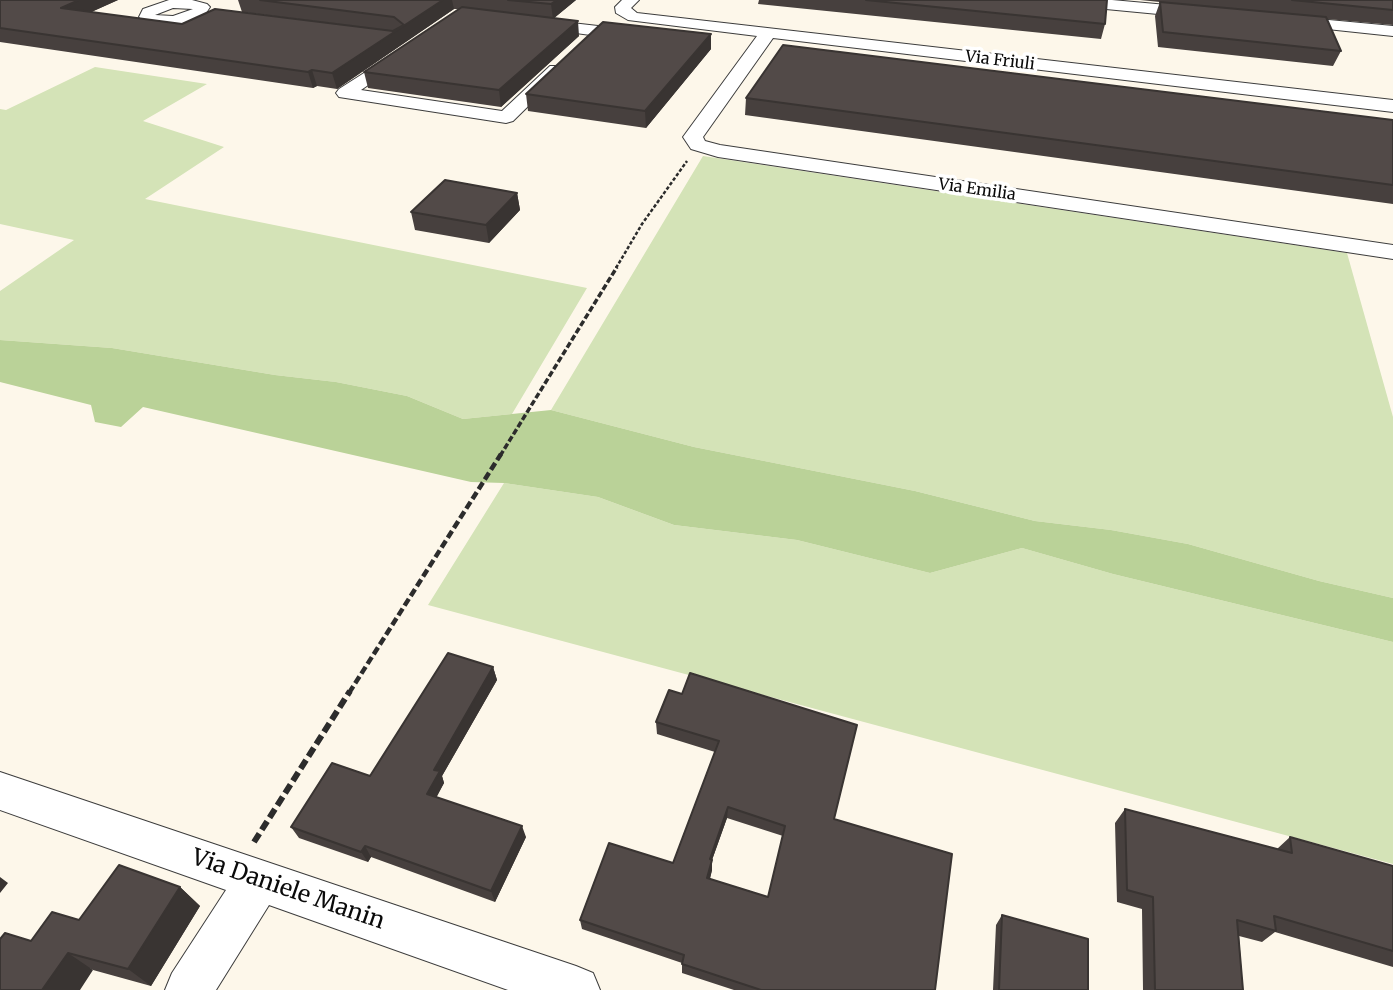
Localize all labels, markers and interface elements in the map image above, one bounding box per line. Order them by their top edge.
street label: Via Friuli [964,47,1036,75]
street label: Via Emilia [937,175,1017,205]
street label: Via Daniele Manin [188,844,388,936]

